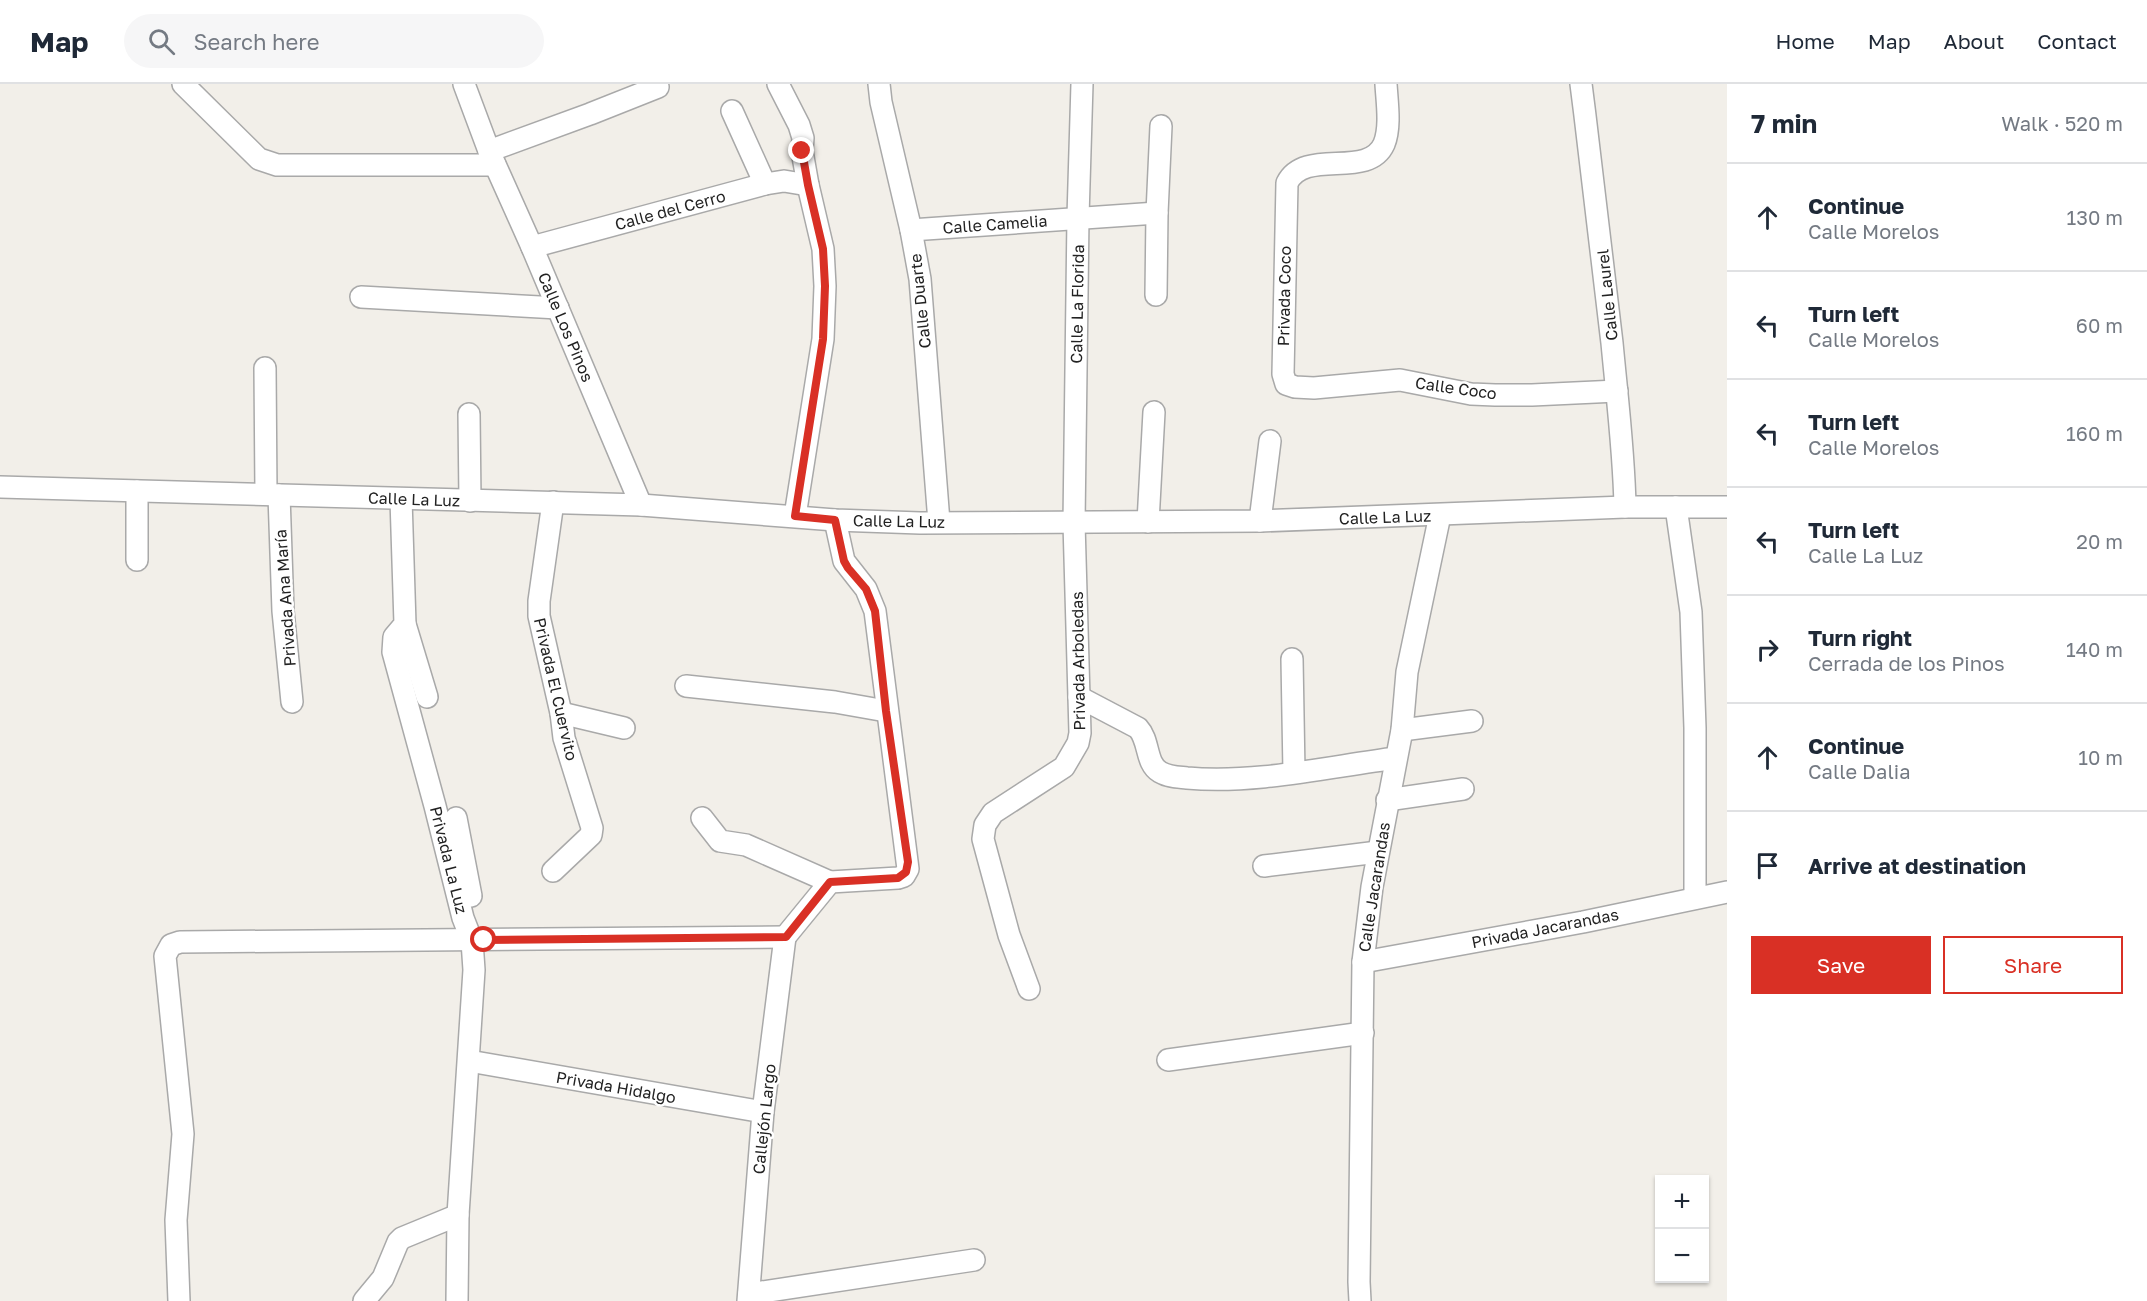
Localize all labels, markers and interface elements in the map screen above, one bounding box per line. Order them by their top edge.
search box [124,14,544,68]
text: Map [30,25,88,58]
icon: search [145,25,178,58]
text: Search here [193,28,319,55]
text: Home [1775,28,1835,54]
text: Map [1868,28,1911,54]
text: About [1944,28,2004,54]
text: Contact [2037,28,2117,54]
text: 7 min [1751,108,1817,139]
text: Walk · 520 m [2001,111,2123,135]
route end [788,137,814,163]
street label: Calle del Cerro [613,186,727,234]
text: Continue [1808,192,1904,219]
icon: ahead [1751,201,1784,234]
text: 130 m [2067,205,2123,229]
street label: Calle Camelia [942,210,1048,238]
text: Calle Morelos [1808,219,1939,243]
street label: Calle La Florida [1066,244,1088,364]
street label: Privada Coco [1273,246,1295,346]
street label: Calle Laurel [1592,248,1622,342]
street label: Calle Duarte [905,252,935,350]
street label: Calle Los Pinos [534,269,598,385]
text: Turn left [1808,300,1899,327]
icon: left [1751,309,1784,342]
text: 60 m [2076,313,2123,337]
text: Calle Morelos [1808,327,1939,351]
street label: Calle Coco [1414,372,1498,404]
text: Turn left [1808,408,1899,435]
icon: left [1751,417,1784,450]
text: 160 m [2066,421,2123,445]
text: Calle Morelos [1808,435,1939,459]
street label: Calle La Luz [368,487,460,511]
street label: Calle La Luz [1339,505,1431,529]
street label: Calle La Luz [853,510,945,532]
text: Turn left [1808,516,1899,543]
icon: left [1751,525,1784,558]
street label: Privada Ana María [270,529,300,667]
text: 20 m [2076,529,2123,553]
text: Calle La Luz [1808,543,1923,567]
street label: Privada Arboledas [1067,591,1089,731]
street label: Privada El Cuervito [530,616,582,762]
text: Turn right [1808,624,1912,651]
icon: right [1751,633,1784,666]
text: 140 m [2066,637,2123,661]
text: Cerrada de los Pinos [1808,651,2005,675]
text: Continue [1808,732,1904,759]
icon: ahead [1751,741,1784,774]
text: 10 m [2078,745,2123,769]
text: Calle Dalia [1808,759,1910,783]
street label: Privada La Luz [426,804,472,916]
street label: Calle Jacarandas [1354,821,1394,953]
icon: arrive [1751,849,1784,882]
text: Arrive at destination [1808,852,2026,879]
street label: Privada Jacarandas [1470,904,1620,952]
route start [470,926,496,952]
button: Save [1751,936,1931,994]
button: Share [1943,936,2123,994]
street label: Callejón Largo [748,1063,780,1175]
street label: Privada Hidalgo [555,1067,677,1107]
map controls [1655,1175,1709,1283]
button: + [1655,1175,1709,1229]
button: − [1655,1229,1709,1283]

